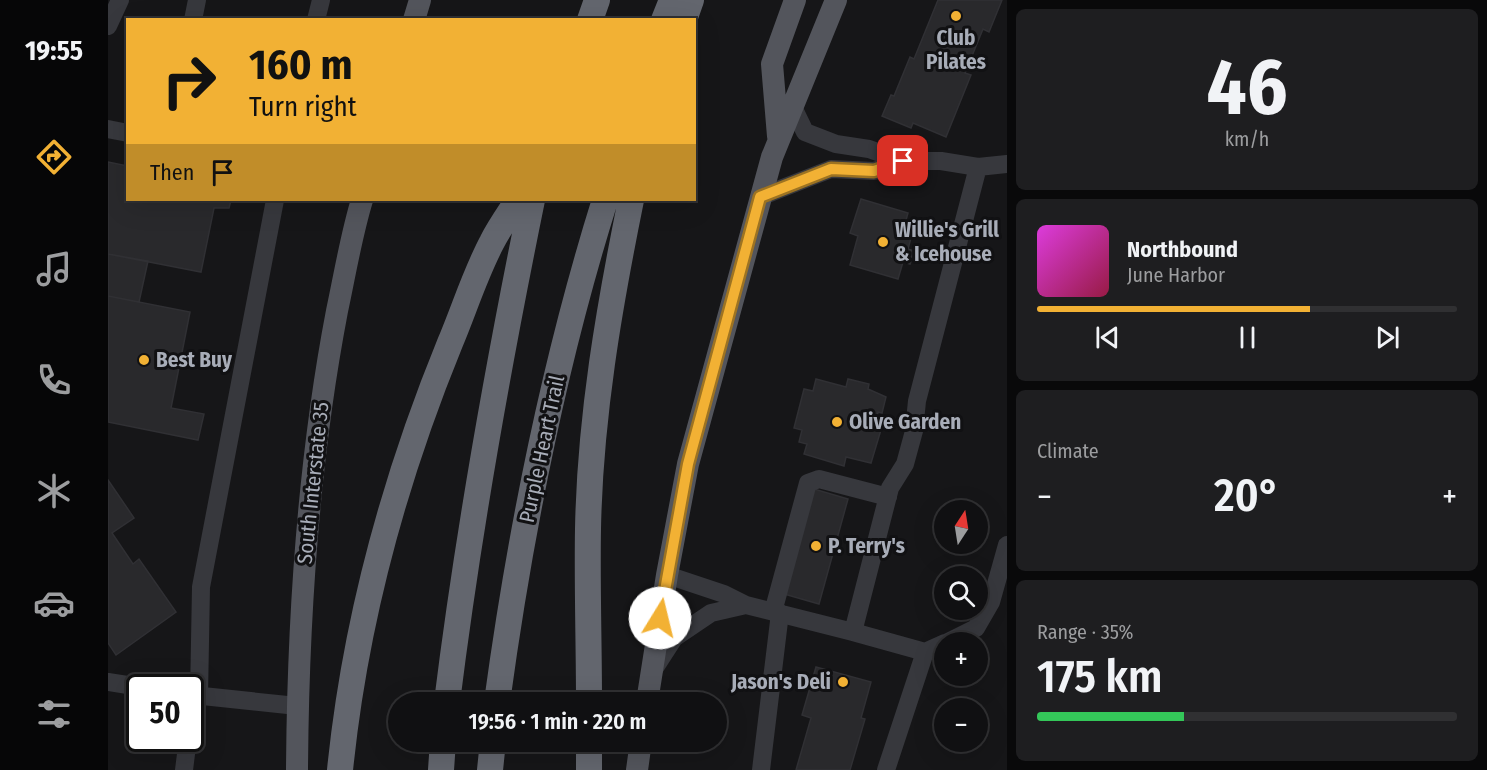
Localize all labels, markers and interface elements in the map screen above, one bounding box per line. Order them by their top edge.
marker: Club Pilates [949,9,963,23]
place label: Club Pilates [926,25,986,75]
text: 19:55 [25,35,83,67]
text: 160 m [249,40,352,90]
text: 46 [1207,41,1287,135]
icon: right [150,42,228,120]
text: Turn right [249,91,357,123]
text: km/h [1225,127,1269,151]
pin [877,135,928,186]
icon: directions [33,136,75,178]
icon: arrive [886,144,919,177]
icon: arrive [206,156,239,189]
text: Then [150,159,194,186]
place label: Willie's Grill & Icehouse [895,217,999,267]
marker: Willie's Grill & Icehouse [876,235,890,249]
text: Northbound [1127,236,1238,263]
icon: music [33,248,75,290]
text: June Harbor [1127,263,1225,287]
icon: previous [1091,321,1124,354]
icon: pause [1231,321,1264,354]
icon: next [1371,321,1404,354]
place label: Best Buy [156,347,233,373]
marker: Best Buy [137,353,151,367]
icon: phone [33,359,75,401]
street label: Purple Heart Trail [514,373,570,525]
street label: South Interstate 35 [292,401,334,565]
place label: Olive Garden [849,409,961,435]
marker: Olive Garden [830,415,844,429]
text: Climate [1037,439,1099,463]
text: 20° [1214,469,1280,523]
icon: climate [33,470,75,512]
text: − [1037,477,1052,517]
text: + [1442,477,1457,517]
north arrow [934,500,988,554]
map controls [934,500,988,752]
place label: P. Terry's [828,533,905,559]
marker: P. Terry's [809,539,823,553]
button: search [934,566,988,620]
icon: car [33,582,75,624]
position arrow [628,586,692,650]
text: Range · 35% [1037,620,1133,644]
button: + [934,632,988,686]
text: 175 km [1037,650,1162,704]
place label: Jason's Deli [730,669,831,695]
speed limit sign: 50 [126,674,204,752]
marker: Jason's Deli [836,675,850,689]
icon: filters [33,693,75,735]
button: − [934,698,988,752]
text: 19:56 · 1 min · 220 m [469,708,646,735]

